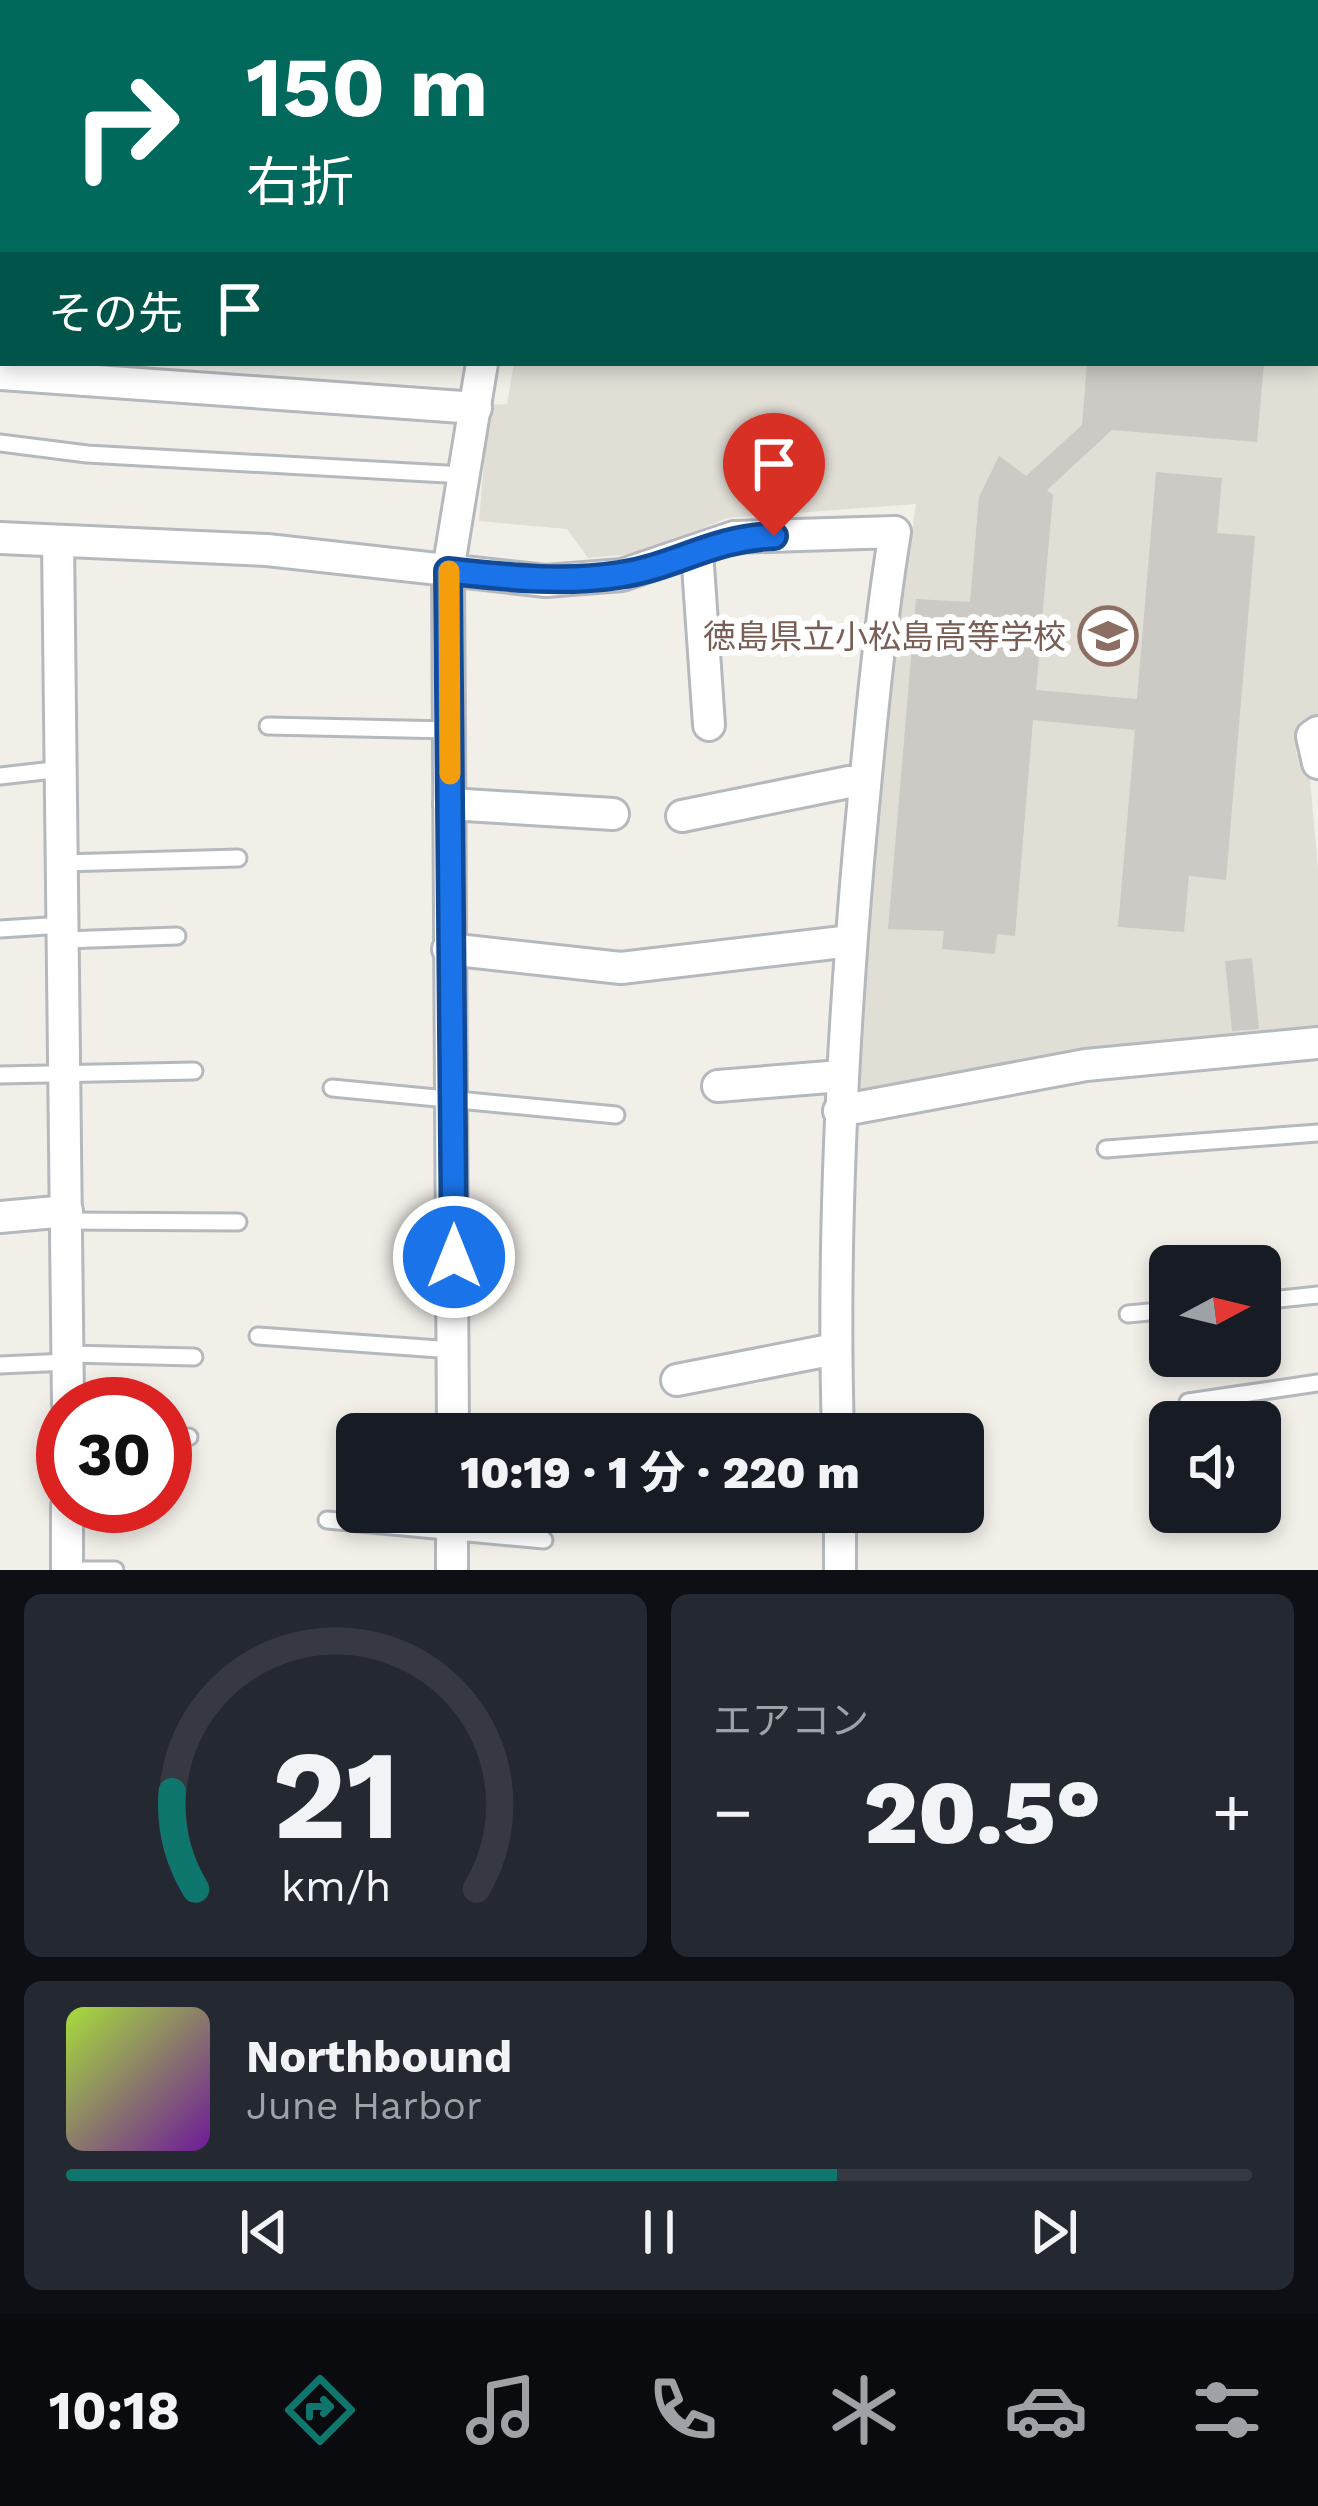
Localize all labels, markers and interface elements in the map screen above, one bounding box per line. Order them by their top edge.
text: 150 m [246,38,488,136]
icon: right [48,48,204,204]
text: 右折 [246,151,354,214]
icon: arrive [207,276,273,342]
text: その先 [48,287,183,340]
pin [723,413,825,536]
icon: arrive [741,431,807,497]
school or university icon: 徳島県立小松島高等学校 [1077,605,1139,667]
place label: 徳島県立小松島高等学校 [703,617,1066,656]
position arrow [391,1194,517,1320]
north arrow [1149,1245,1281,1377]
map controls [1149,1245,1281,1533]
speed limit sign: 30 [36,1377,192,1533]
button: sound [1149,1401,1281,1533]
text: 10:19 · 1 分 · 220 m [460,1446,860,1499]
text: エアコン [713,1698,869,1743]
text: 21 [271,1722,400,1868]
text: 20.5° [864,1759,1101,1865]
text: − [713,1774,753,1851]
text: + [1212,1774,1252,1851]
text: km/h [280,1860,391,1910]
text: Northbound [246,2030,512,2083]
text: June Harbor [246,2083,482,2128]
icon: previous [231,2199,297,2265]
icon: pause [626,2199,692,2265]
icon: next [1021,2199,1087,2265]
icon: directions [278,2368,362,2452]
icon: music [459,2368,543,2452]
icon: phone [641,2368,725,2452]
icon: climate [822,2368,906,2452]
icon: car [1004,2368,1088,2452]
icon: filters [1185,2368,1269,2452]
text: 10:18 [49,2379,180,2442]

